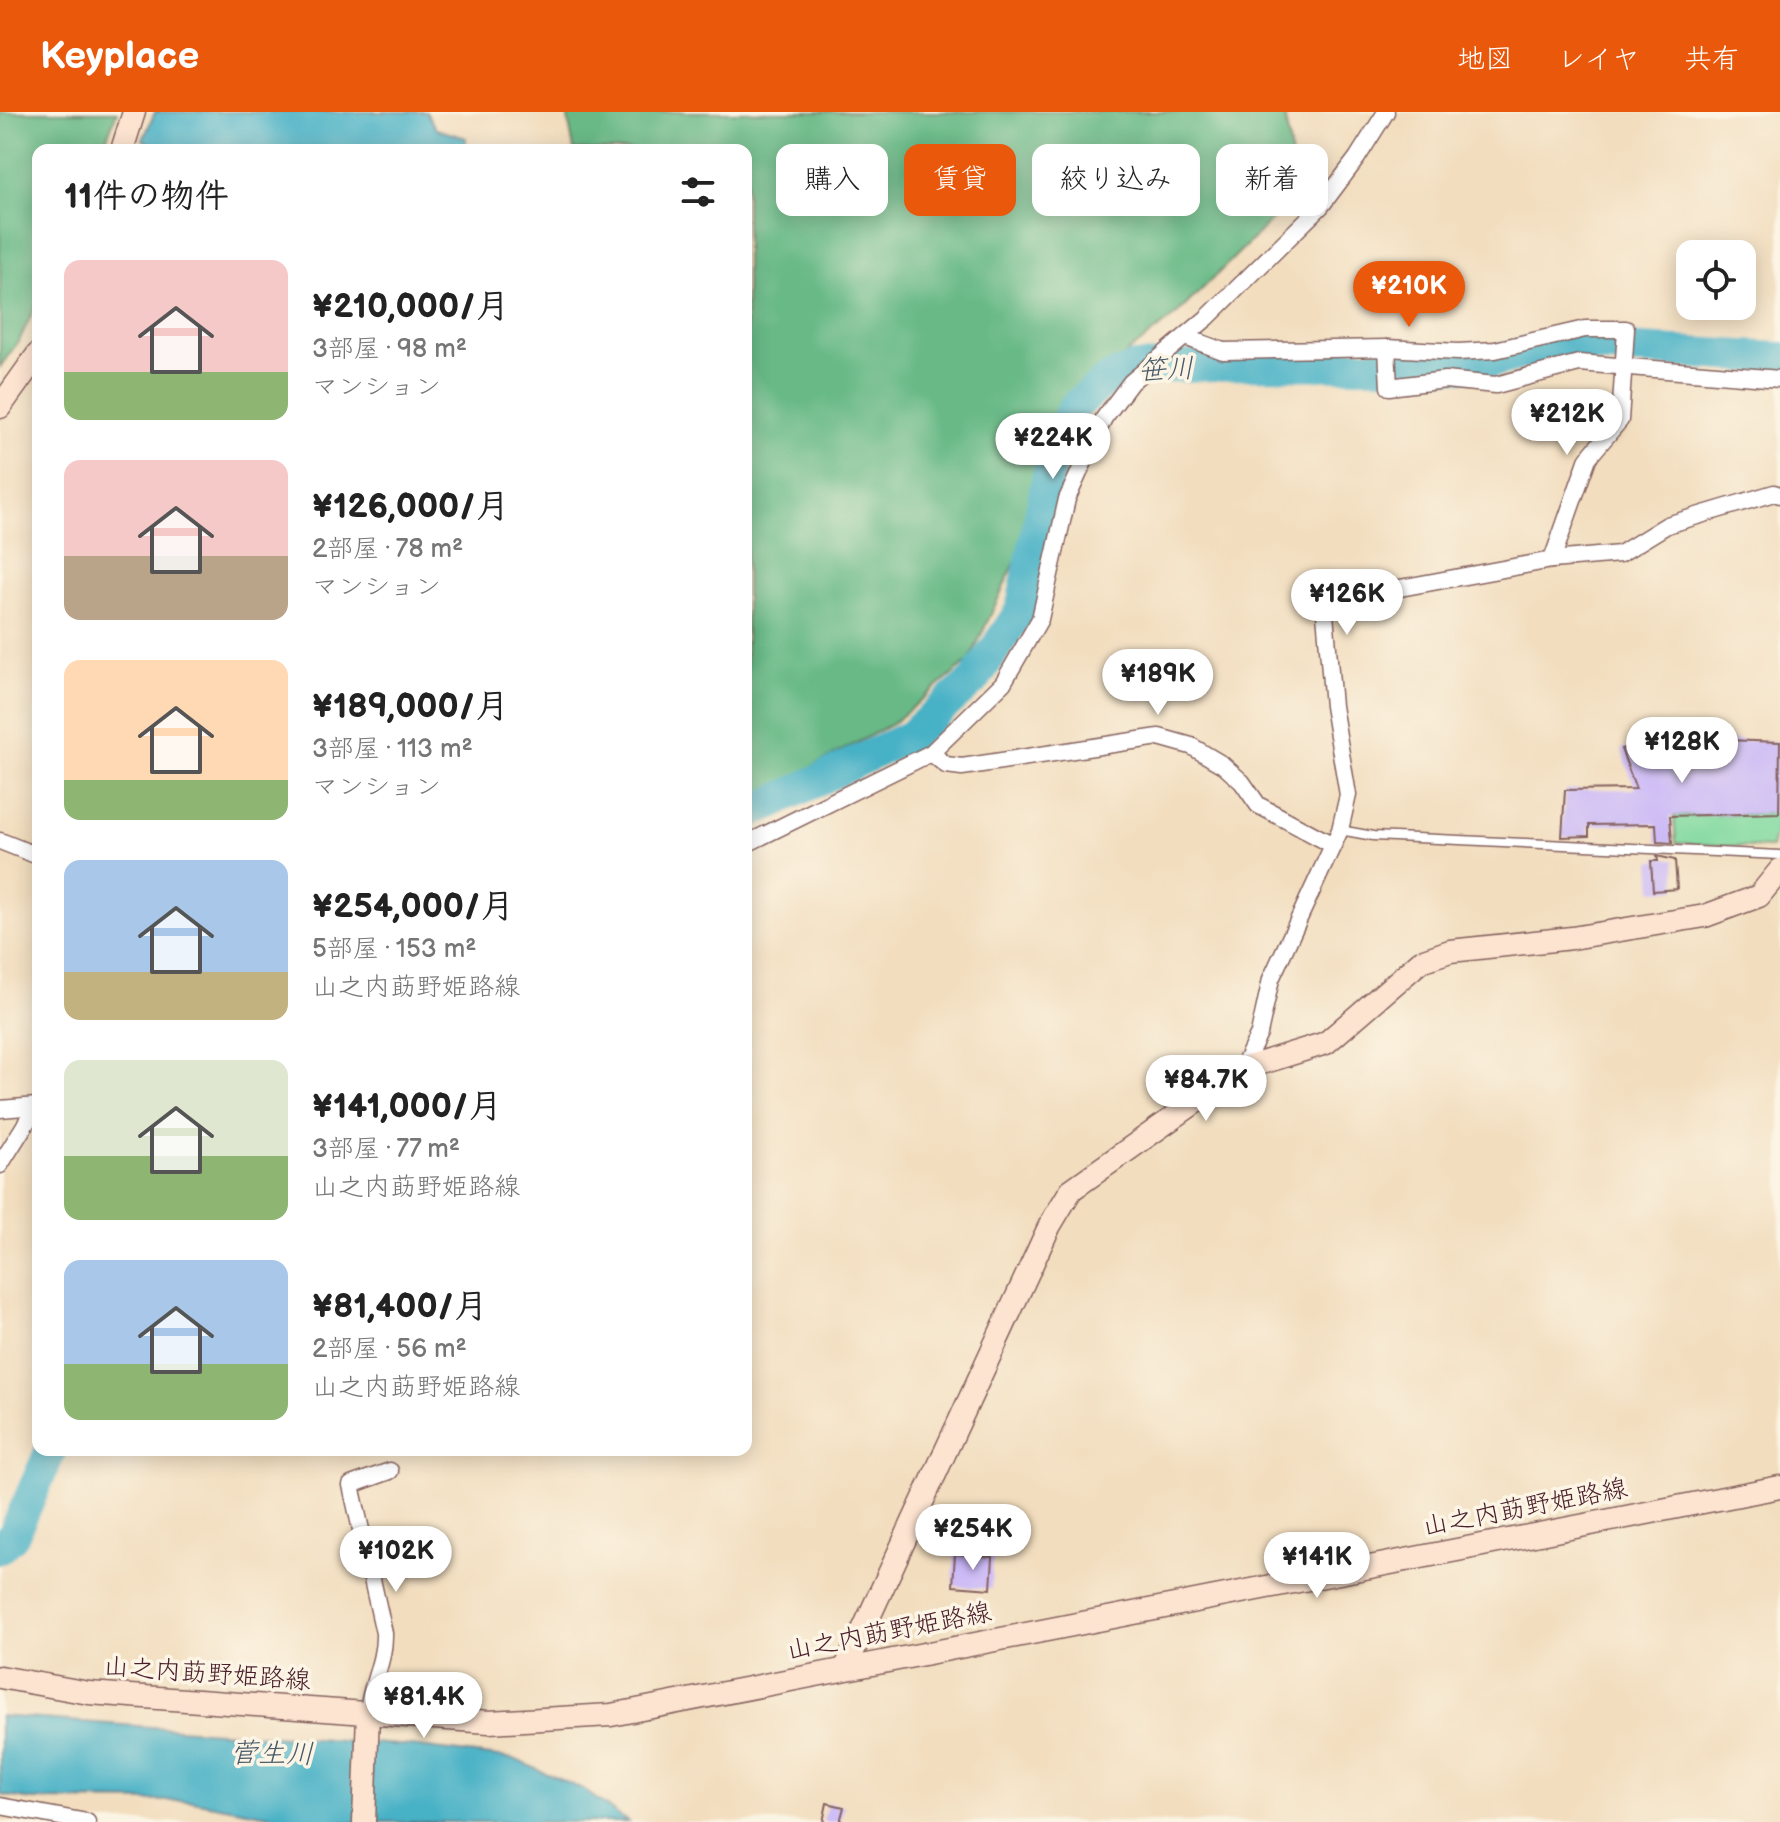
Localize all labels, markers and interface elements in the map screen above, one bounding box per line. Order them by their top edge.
text: Keyplace [40,34,199,79]
text: 地図 [1457,43,1513,76]
text: レイヤ [1557,43,1640,76]
text: 共有 [1684,43,1740,76]
chip: 購入 [776,144,888,216]
chip: 賃貸 [904,144,1016,216]
chip: 絞り込み [1032,144,1200,216]
chip: 新着 [1216,144,1328,216]
icon: filters [676,170,720,214]
text: 11件の物件 [64,176,229,217]
map controls [1676,240,1756,320]
button: locate [1676,240,1756,320]
pin: ¥210K [1353,261,1465,329]
text: ¥210K [1371,271,1447,302]
text: ¥210,000/月 [312,286,509,327]
icon: home [128,292,224,388]
text: 3部屋 · 98 m² [312,334,467,365]
water label: 笹川 [1137,352,1195,388]
text: マンション [312,372,441,403]
pin: ¥212K [1511,389,1623,457]
text: ¥212K [1529,399,1605,430]
pin: ¥224K [997,413,1109,481]
text: ¥224K [1013,423,1093,454]
text: ¥126,000/月 [312,486,510,527]
icon: home [128,492,224,588]
text: 2部屋 · 78 m² [312,534,463,565]
pin: ¥126K [1291,569,1403,637]
text: マンション [312,572,441,603]
text: ¥126K [1309,579,1385,610]
pin: ¥189K [1102,649,1214,717]
text: ¥189K [1120,659,1196,690]
text: ¥189,000/月 [312,686,509,727]
icon: home [128,692,224,788]
pin: ¥128K [1626,717,1738,785]
text: ¥128K [1644,727,1720,758]
text: 3部屋 · 113 m² [312,734,473,765]
text: マンション [312,772,441,803]
text: ¥254,000/月 [312,886,514,927]
icon: home [128,892,224,988]
text: 5部屋 · 153 m² [312,934,477,965]
text: 山之内莇野姫路線 [312,972,520,1003]
pin: ¥84.7K [1141,1055,1271,1123]
text: ¥84.7K [1164,1065,1248,1096]
text: ¥141,000/月 [312,1086,502,1127]
icon: home [128,1092,224,1188]
text: 3部屋 · 77 m² [312,1134,460,1165]
text: 山之内莇野姫路線 [312,1172,520,1203]
text: ¥81,400/月 [312,1286,488,1327]
icon: home [128,1292,224,1388]
text: 2部屋 · 56 m² [312,1334,467,1365]
text: 山之内莇野姫路線 [312,1372,520,1403]
street label: 山之内莇野姫路線 [1420,1473,1630,1543]
pin: ¥254K [917,1504,1029,1572]
text: ¥254K [933,1514,1013,1545]
pin: ¥102K [340,1526,452,1594]
pin: ¥141K [1261,1532,1373,1600]
text: ¥102K [358,1536,434,1567]
text: ¥141K [1282,1542,1352,1573]
street label: 山之内莇野姫路線 [784,1597,994,1667]
street label: 山之内莇野姫路線 [102,1651,312,1697]
pin: ¥81.4K [359,1672,489,1740]
text: ¥81.4K [383,1682,465,1713]
water label: 菅生川 [230,1737,314,1771]

